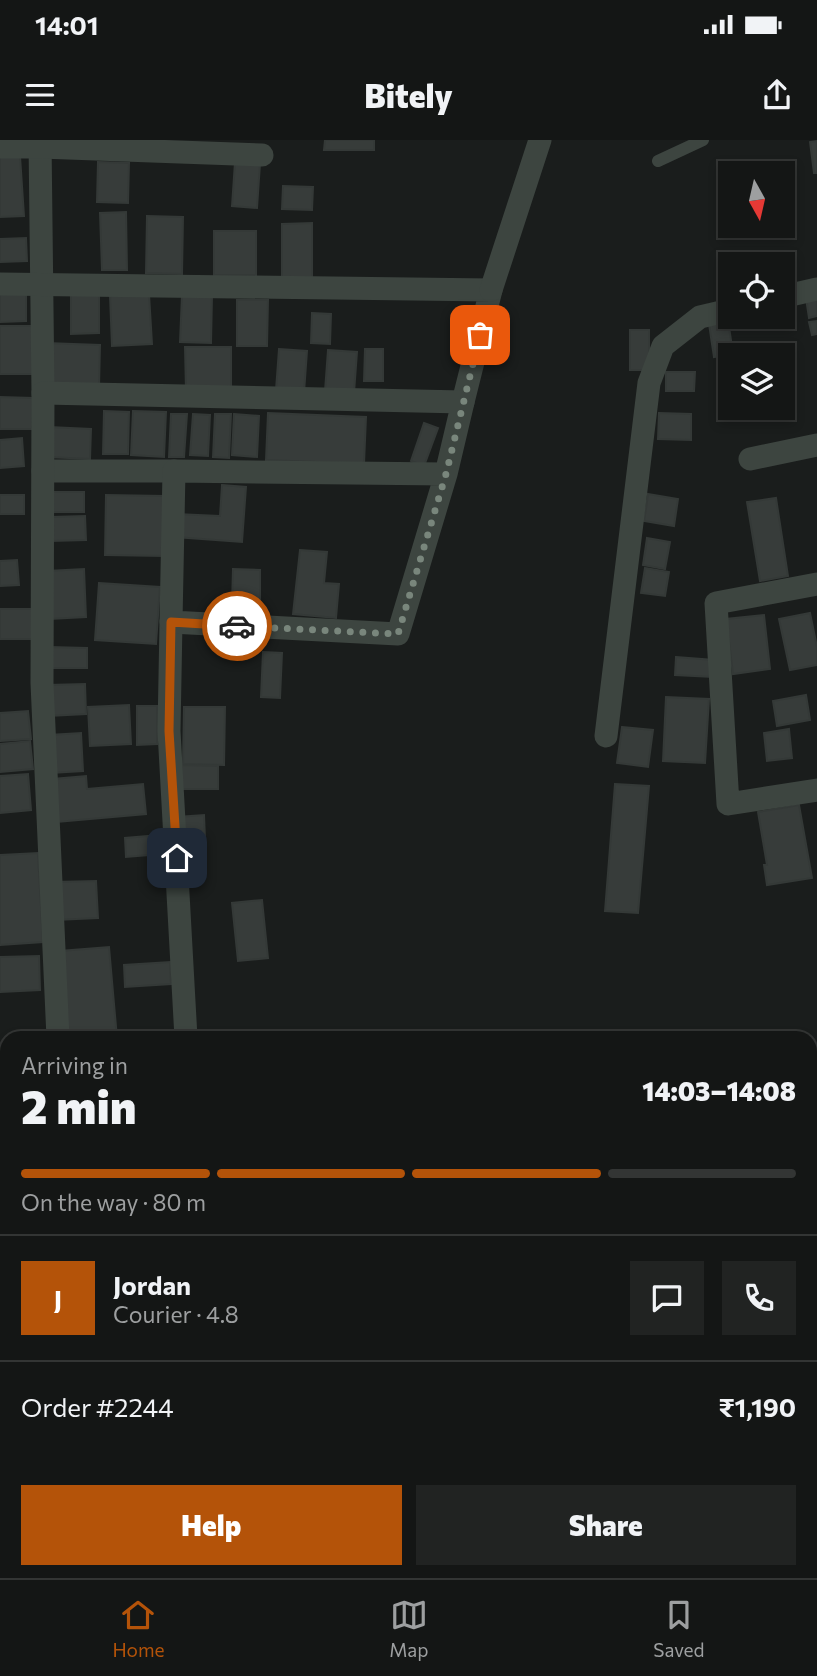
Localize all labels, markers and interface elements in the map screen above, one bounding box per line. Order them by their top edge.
text: 14:01 [35,9,99,40]
text: Bitely [364,75,453,115]
icon: menu [21,76,59,114]
icon: share [758,76,796,114]
north arrow [718,161,794,238]
map controls [718,161,795,420]
button: locate [718,252,795,329]
pin [450,305,510,365]
icon: bag [461,316,499,354]
button: layers [718,343,795,420]
courier [202,591,272,661]
icon: car [218,607,256,645]
pin [147,828,207,888]
icon: home [158,839,196,877]
text: Arriving in [21,1051,128,1079]
text: 14:03–14:08 [642,1075,796,1106]
text: 2 min [21,1077,137,1133]
text: On the way · 80 m [21,1188,206,1216]
button: chat [630,1261,704,1335]
button: phone [722,1261,796,1335]
text: Jordan [113,1269,191,1300]
text: J [54,1283,62,1314]
text: Courier · 4.8 [113,1300,239,1328]
text: Order #2244 [21,1391,174,1422]
text: ₹1,190 [718,1391,796,1422]
button: Help [21,1485,402,1565]
button: Share [416,1485,796,1565]
tab: Home [112,1596,165,1661]
tab: Map [389,1596,429,1661]
tab: Saved [653,1596,705,1661]

